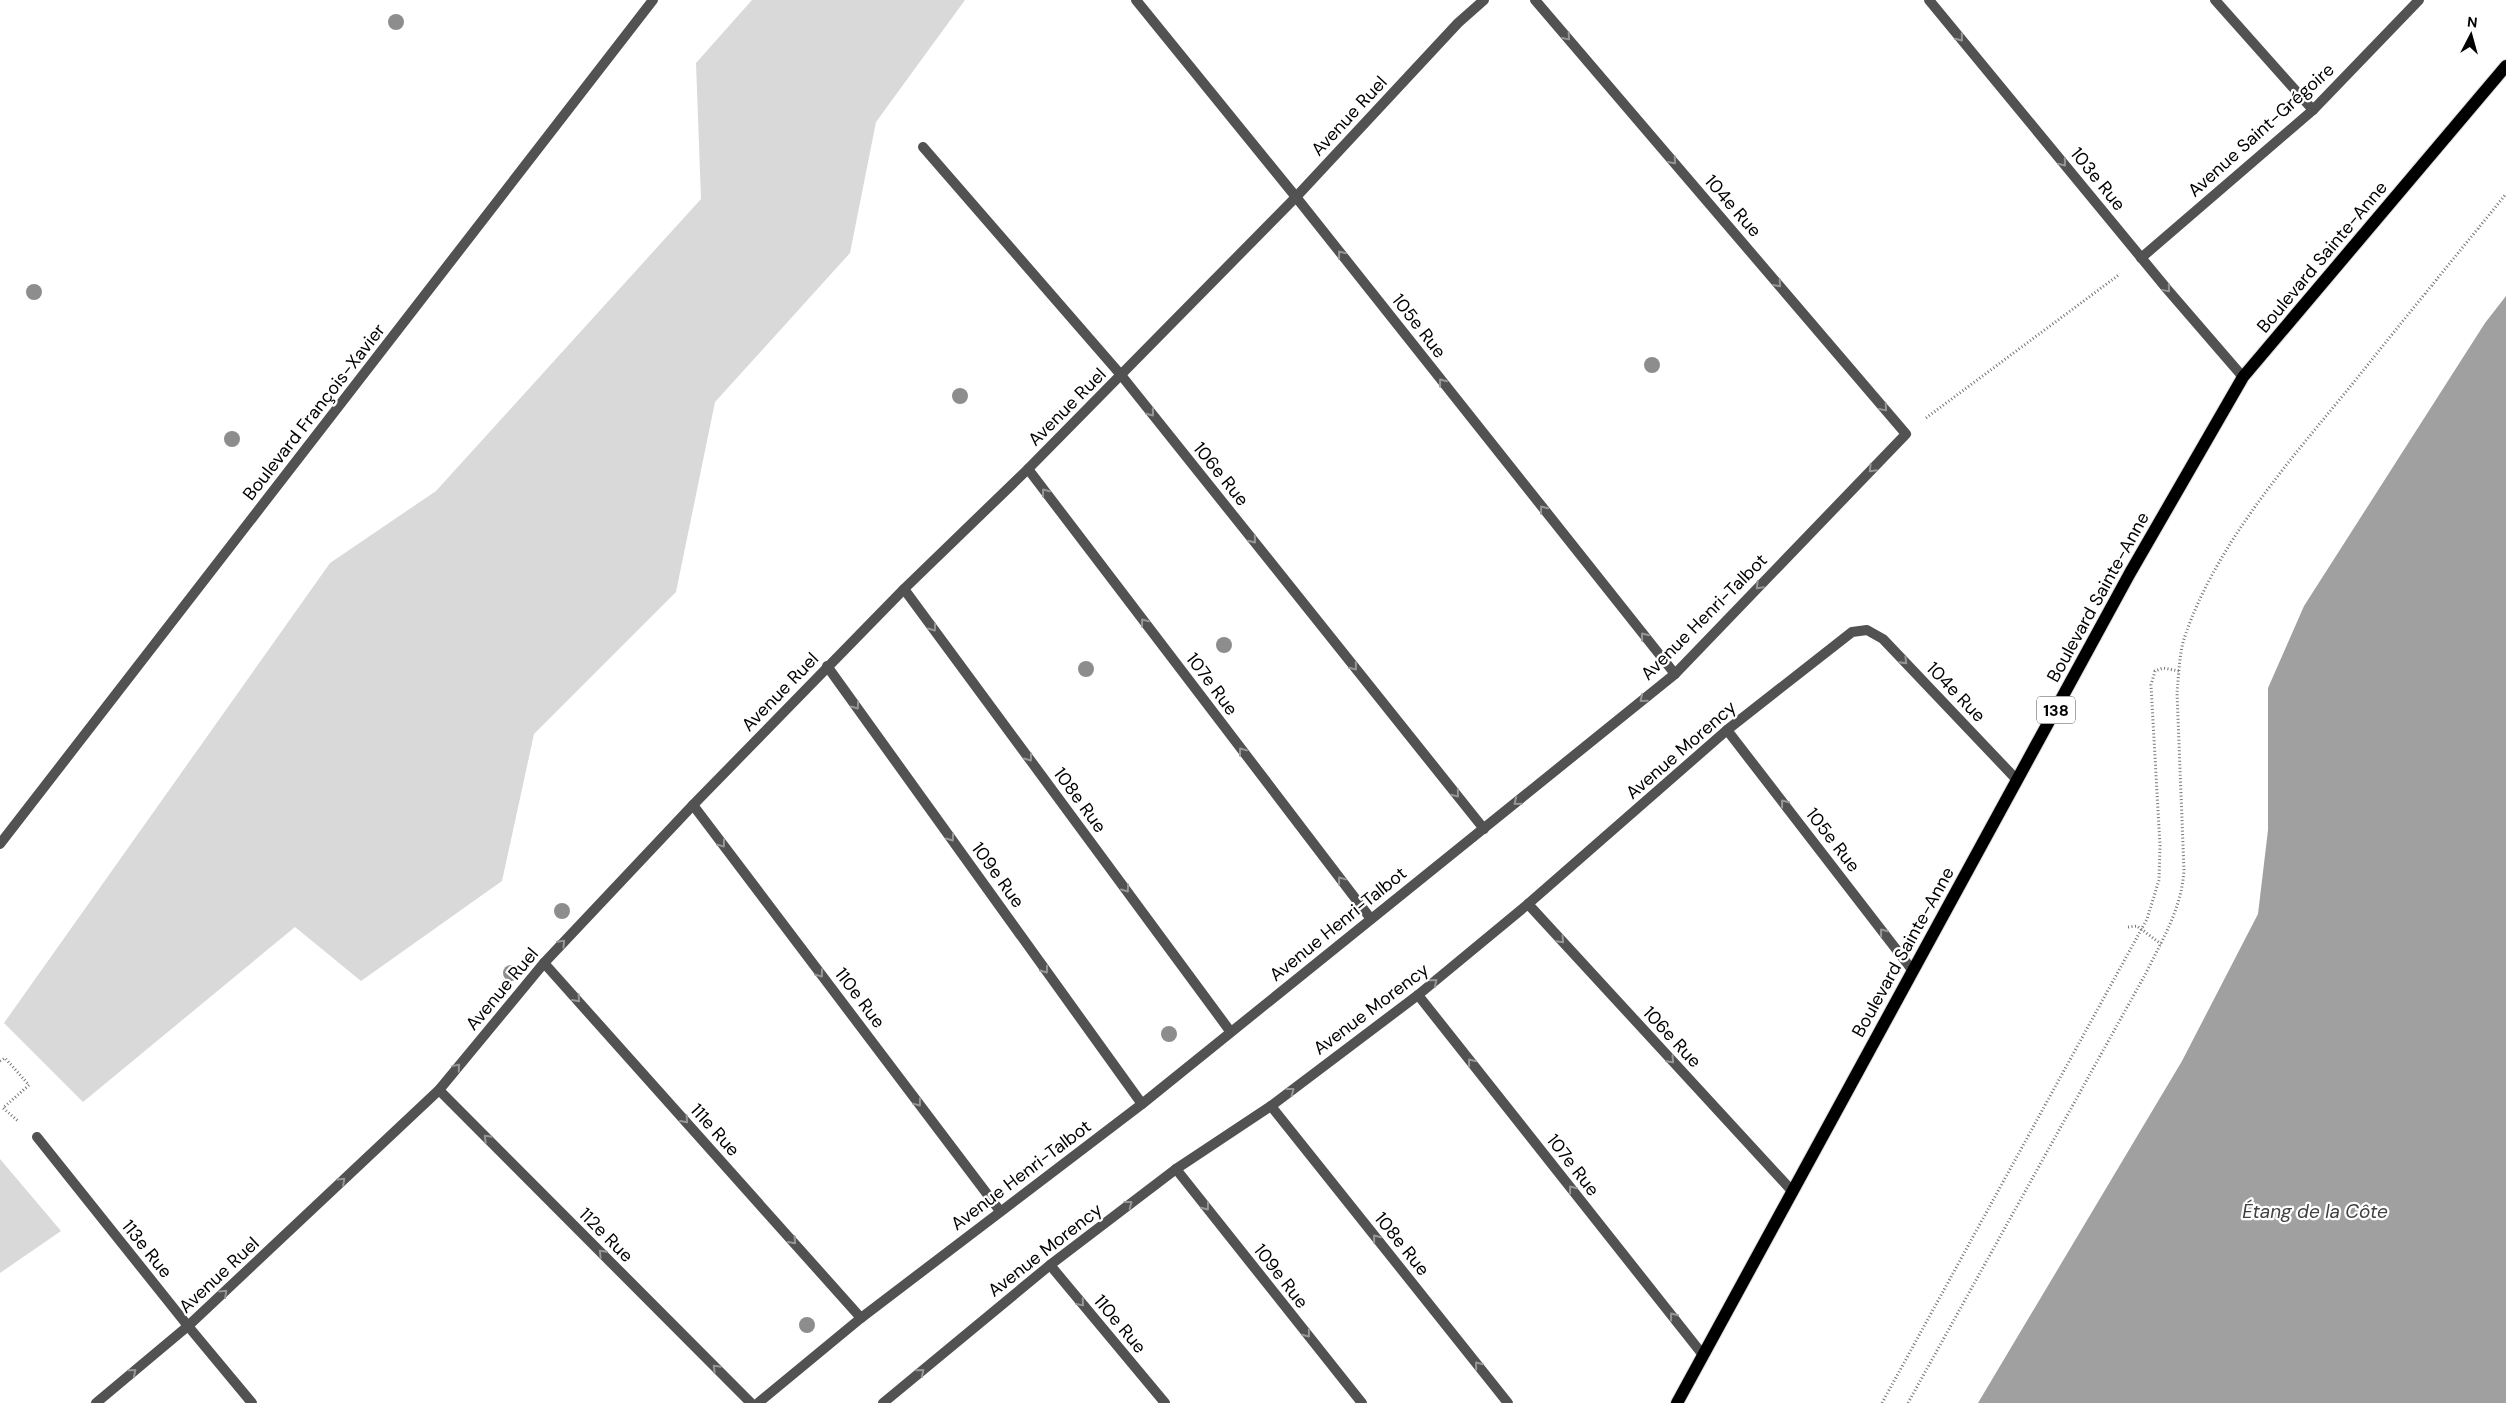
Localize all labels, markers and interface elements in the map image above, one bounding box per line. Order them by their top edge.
north arrow [2446,10,2496,60]
text: N [2466,13,2478,32]
one-way arrow [1561,31,1570,40]
one-way arrow [1954,32,1963,41]
street label: Avenue Saint-Grégoire [2183,58,2339,202]
street label: Avenue Ruel [1306,71,1392,161]
street label: 103e Rue [2065,142,2131,216]
one-way arrow [1667,155,1676,164]
one-way arrow [2058,157,2066,166]
street label: 104e Rue [1699,170,1767,242]
street label: Boulevard Sainte-Anne [2251,176,2393,338]
one-way arrow [1339,251,1347,260]
one-way arrow [1772,279,1781,288]
one-way arrow [2161,283,2170,292]
street label: 105e Rue [1386,289,1452,363]
street label: Boulevard François-Xavier [237,318,391,505]
street label: Avenue Ruel [1023,363,1111,451]
one-way arrow [1439,378,1448,387]
one-way arrow [1878,402,1887,411]
one-way arrow [1146,407,1154,416]
street label: 106e Rue [1188,437,1254,511]
one-way arrow [1869,463,1878,472]
one-way arrow [1043,489,1051,498]
one-way arrow [1541,506,1549,515]
street label: Boulevard Sainte-Anne [2041,508,2155,686]
one-way arrow [1247,534,1255,543]
street label: Avenue Henri-Talbot [1635,548,1773,686]
one-way arrow [1756,580,1765,589]
one-way arrow [1141,618,1150,628]
one-way arrow [927,622,936,632]
one-way arrow [1642,633,1650,642]
street label: Avenue Ruel [736,647,824,737]
street label: 107e Rue [1181,648,1243,720]
one-way arrow [1898,656,1907,665]
street label: 104e Rue [1921,657,1991,727]
one-way arrow [1349,661,1357,670]
one-way arrow [1640,694,1649,703]
street label: Avenue Morency [1621,695,1741,805]
road number: 138 [2037,696,2075,724]
one-way arrow [850,700,859,710]
one-way arrow [1240,748,1248,757]
one-way arrow [1023,753,1033,762]
street label: 108e Rue [1048,763,1112,837]
one-way arrow [1450,788,1458,797]
one-way arrow [1514,796,1523,804]
one-way arrow [1781,800,1790,809]
street label: 105e Rue [1800,803,1866,877]
one-way arrow [945,832,953,841]
street label: 109e Rue [966,837,1030,913]
one-way arrow [717,838,725,847]
street label: Avenue Henri-Talbot [1264,861,1412,987]
street label: Boulevard Sainte-Anne [1846,863,1960,1041]
one-way arrow [1338,876,1347,886]
one-way arrow [1120,883,1129,893]
one-way arrow [1880,928,1889,938]
one-way arrow [1555,935,1564,944]
one-way arrow [556,940,565,949]
street label: Avenue Ruel [460,943,544,1035]
street label: Avenue Morency [1308,958,1434,1060]
street label: 110e Rue [829,963,891,1033]
one-way arrow [1039,964,1049,973]
one-way arrow [815,968,824,977]
one-way arrow [1428,979,1437,988]
one-way arrow [571,993,580,1002]
street label: 106e Rue [1637,1001,1707,1073]
one-way arrow [1665,1054,1674,1063]
one-way arrow [1468,1058,1477,1068]
one-way arrow [452,1064,461,1073]
one-way arrow [1285,1088,1294,1096]
one-way arrow [913,1097,921,1106]
street label: 111e Rue [685,1099,745,1161]
street label: Avenue Henri-Talbot [946,1114,1096,1236]
one-way arrow [679,1115,688,1124]
street label: 107e Rue [1541,1129,1605,1201]
one-way arrow [484,1135,493,1144]
one-way arrow [336,1178,345,1187]
one-way arrow [1569,1185,1578,1195]
street label: Avenue Morency [983,1198,1107,1302]
water label: Étang de la Côte [2242,1199,2388,1224]
one-way arrow [1200,1201,1208,1210]
one-way arrow [1123,1202,1132,1210]
street label: 112e Rue [574,1203,638,1267]
street label: 108e Rue [1369,1207,1435,1281]
street label: 113e Rue [116,1215,178,1283]
street label: Avenue Ruel [174,1232,264,1318]
one-way arrow [1374,1235,1382,1244]
one-way arrow [787,1236,796,1245]
street label: 109e Rue [1248,1239,1314,1313]
one-way arrow [598,1250,607,1259]
one-way arrow [218,1290,227,1299]
street label: 110e Rue [1088,1290,1152,1358]
one-way arrow [1076,1297,1085,1306]
one-way arrow [1670,1313,1679,1322]
one-way arrow [1302,1329,1311,1338]
one-way arrow [1475,1362,1483,1371]
one-way arrow [713,1365,722,1374]
one-way arrow [128,1368,137,1377]
one-way arrow [915,1369,924,1378]

